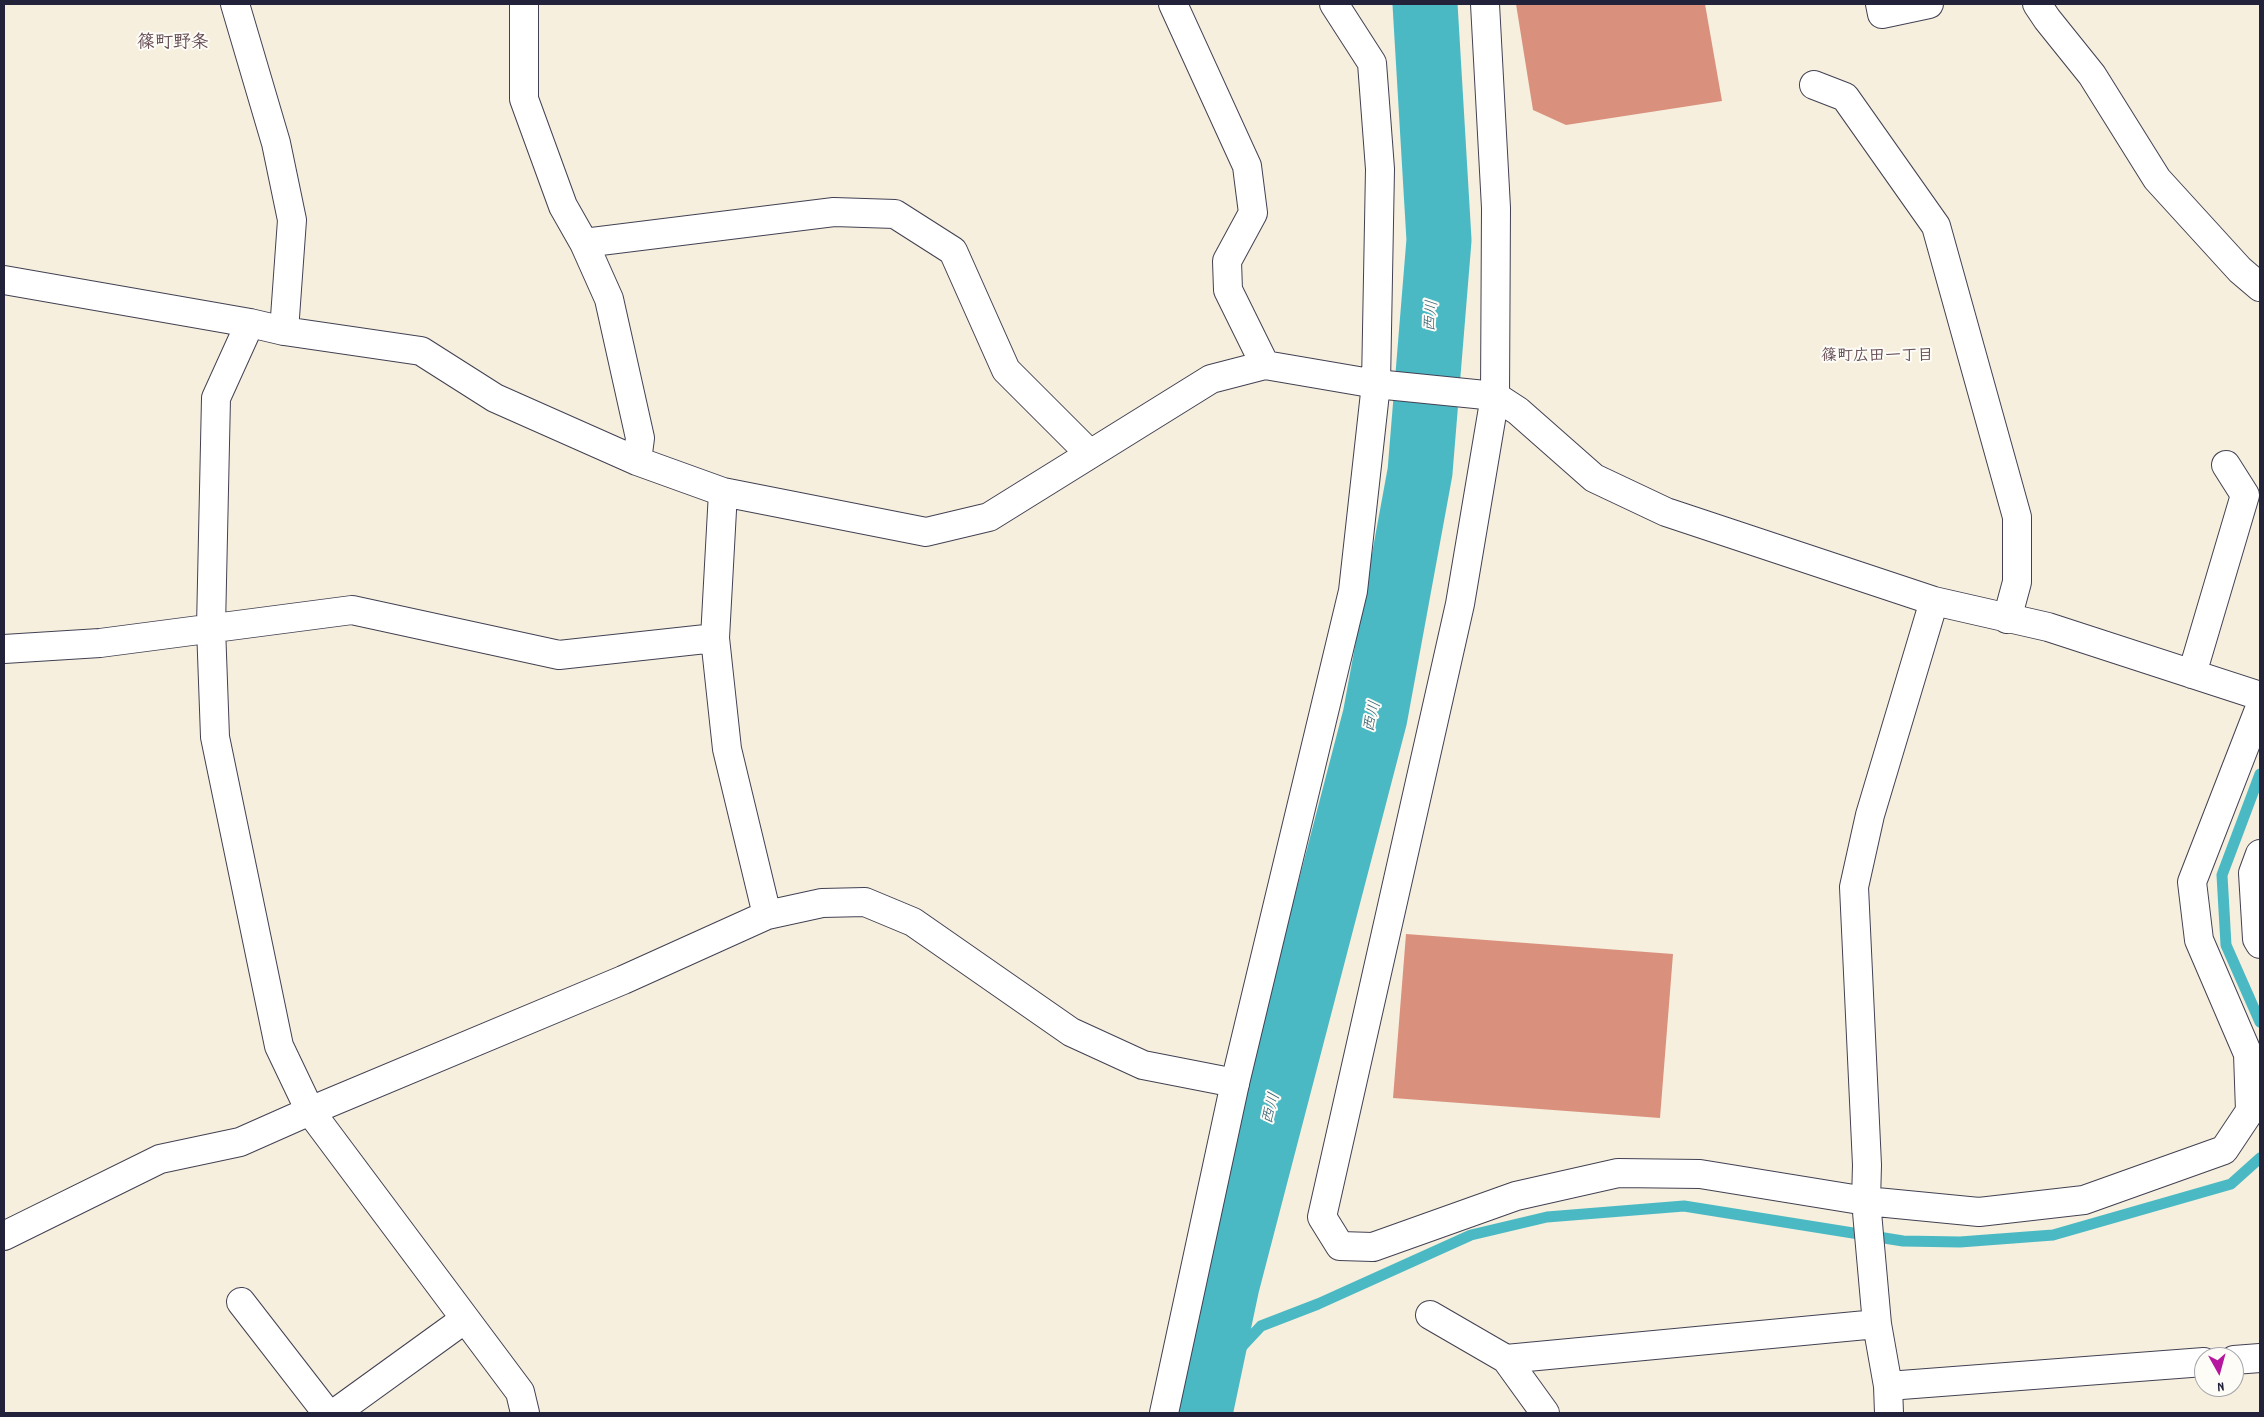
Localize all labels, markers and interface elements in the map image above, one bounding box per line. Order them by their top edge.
district label: 篠町野条 [137,34,209,56]
water label: 西川 [1422,299,1444,333]
district label: 篠町広田一丁目 [1821,348,1933,368]
water label: 西川 [1361,699,1387,735]
water label: 西川 [1260,1091,1286,1127]
north arrow [2194,1347,2244,1397]
text: N [2216,1376,2225,1396]

